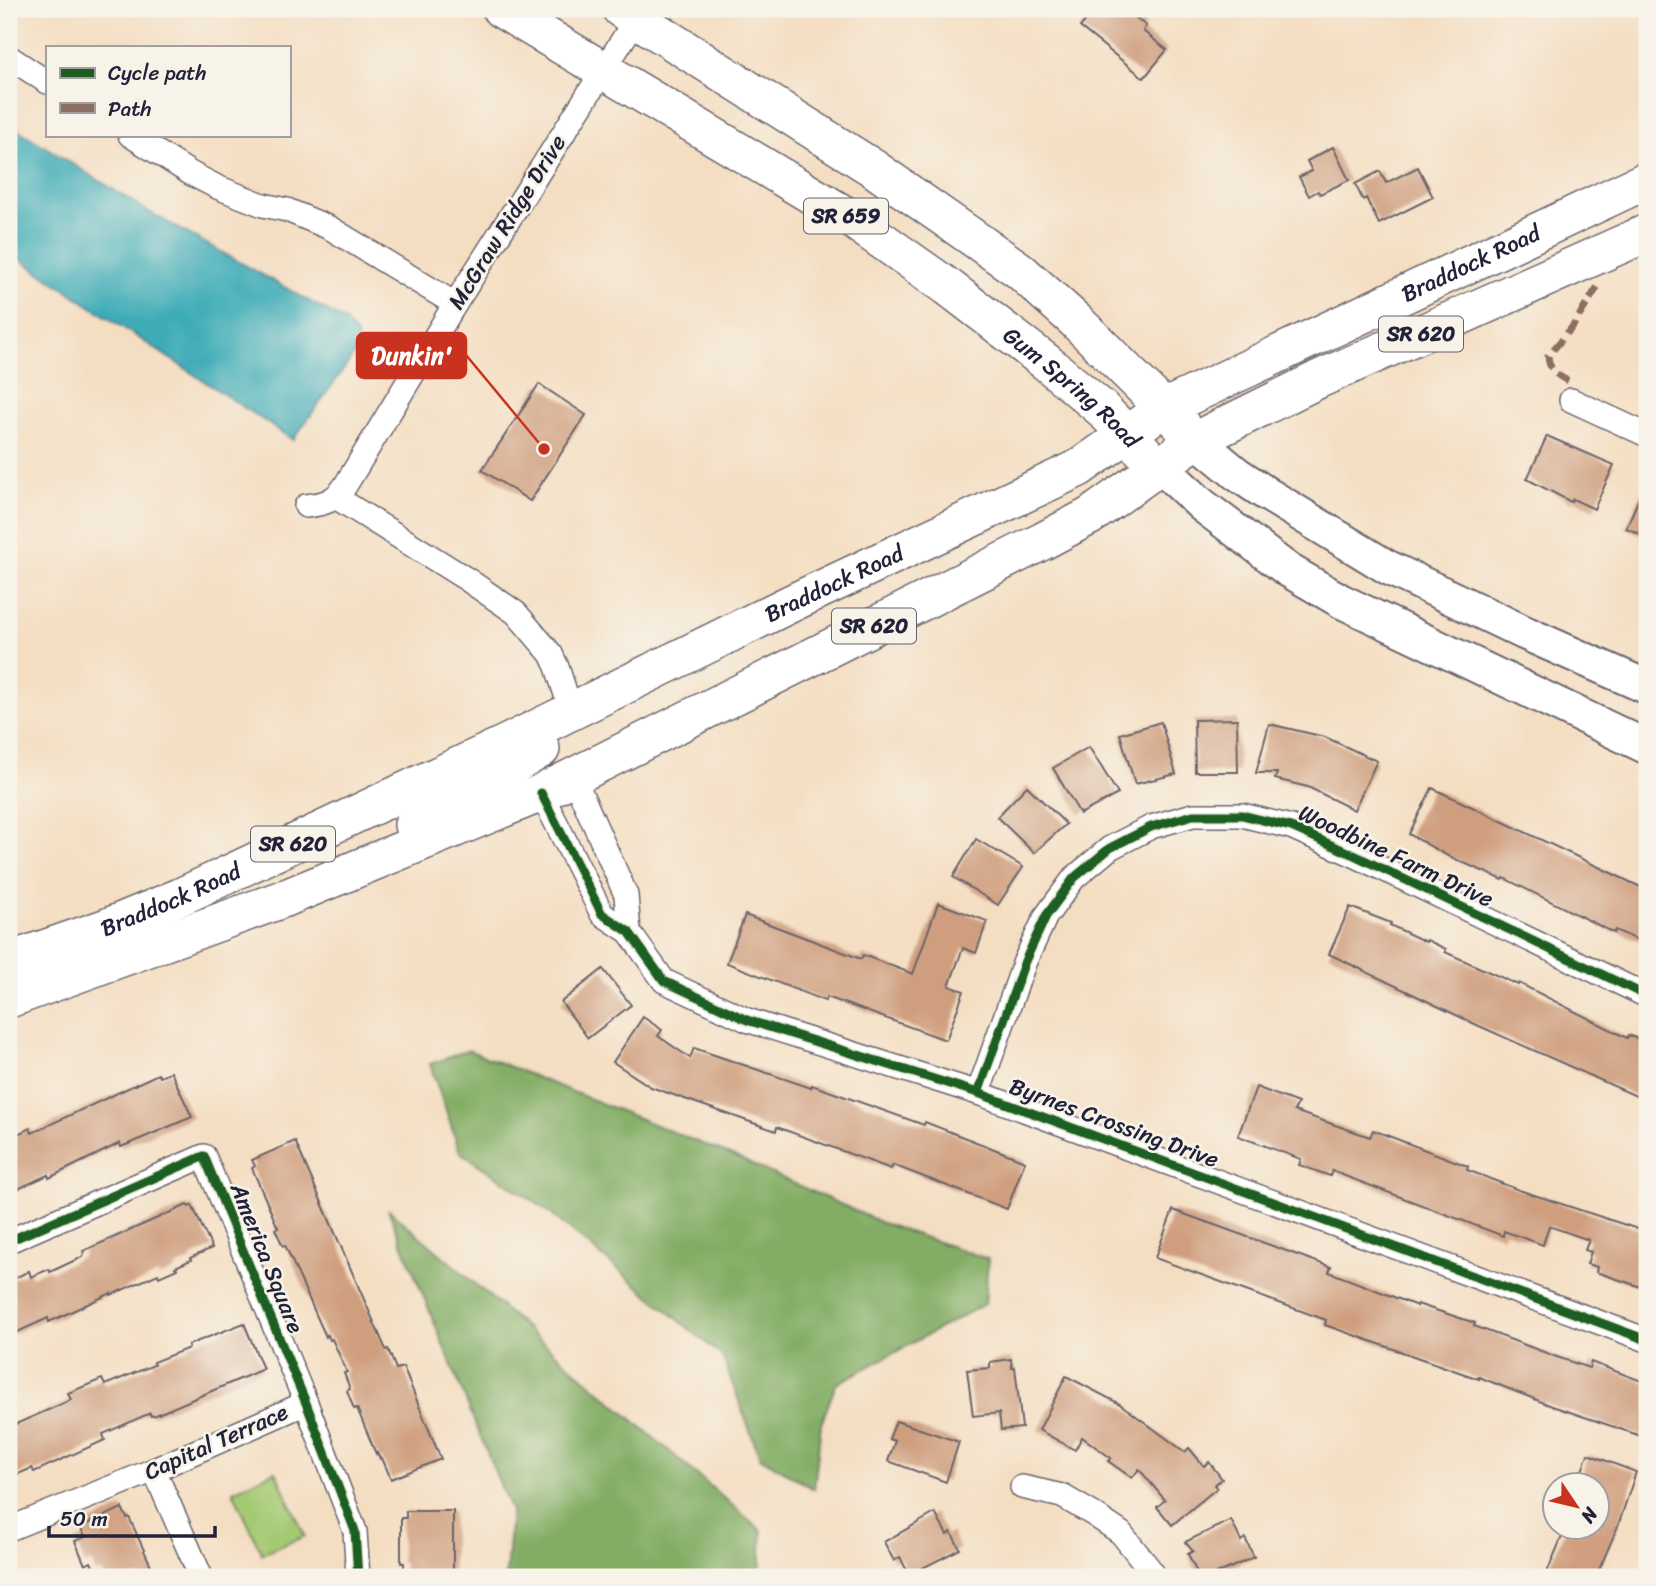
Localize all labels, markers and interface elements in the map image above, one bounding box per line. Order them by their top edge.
legend [46,46,290,136]
text: Cycle path [108,54,207,92]
text: Path [108,90,151,128]
street label: McGraw Ridge Drive [437,126,578,318]
road number: SR 659 [804,198,888,234]
street label: Braddock Road [1394,212,1549,314]
street label: Gum Spring Road [994,315,1152,460]
road number: SR 620 [1379,316,1463,352]
callout: Dunkin' [357,333,466,378]
text: Dunkin' [371,335,453,377]
street label: Braddock Road [757,532,912,634]
road number: SR 620 [832,608,916,644]
street label: Woodbine Farm Drive [1292,793,1501,919]
road number: SR 620 [251,826,335,862]
street label: Braddock Road [94,850,250,948]
street label: Byrnes Crossing Drive [1003,1066,1225,1180]
street label: America Square [218,1176,316,1340]
street label: Capital Terrace [137,1392,295,1492]
north arrow [1540,1470,1610,1540]
scale bar [49,1495,215,1539]
text: 50 m [60,1500,108,1538]
text: N [1572,1500,1607,1531]

